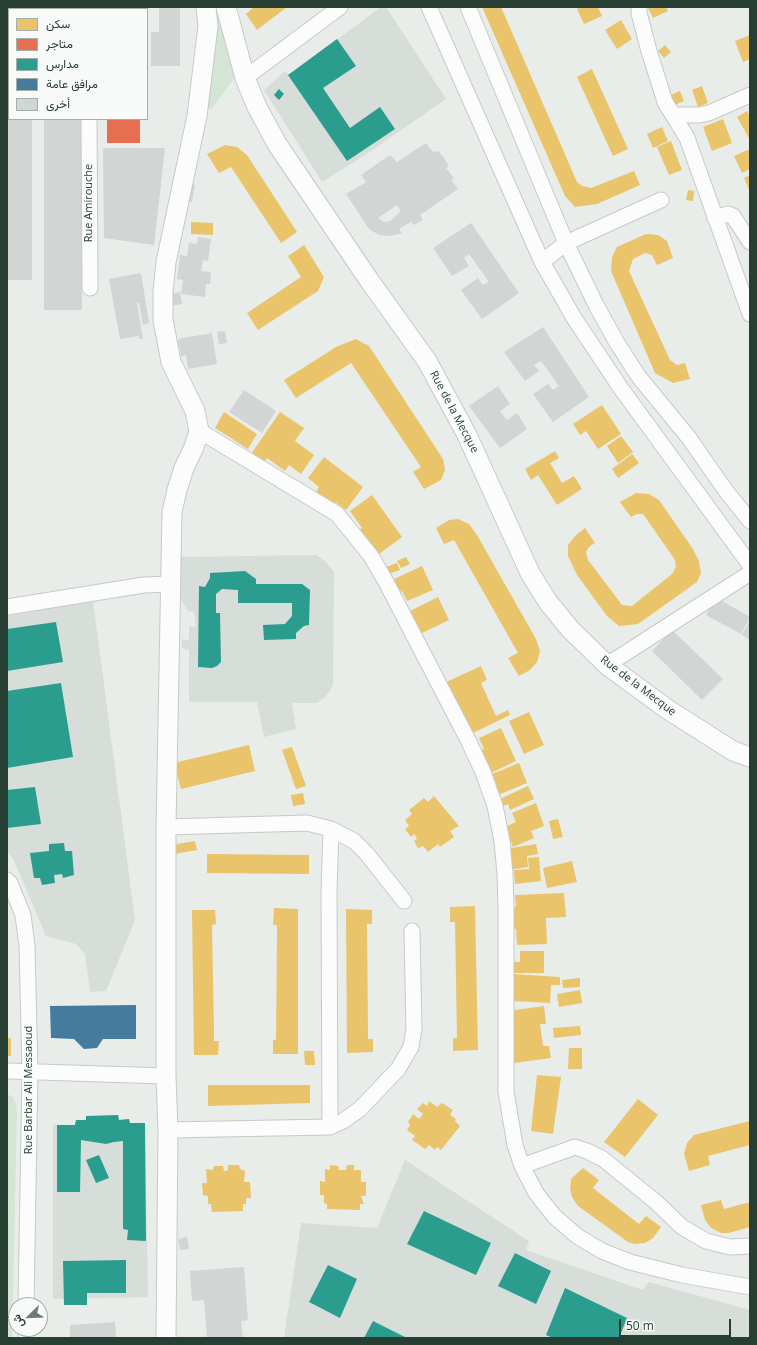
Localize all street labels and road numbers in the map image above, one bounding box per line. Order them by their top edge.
street label: Rue Amirouche [82,164,96,242]
street label: Rue de la Mecque [427,369,481,455]
street label: Rue de la Mecque [598,653,678,719]
street label: Rue Barbar Ali Messaoud [22,1026,36,1154]

